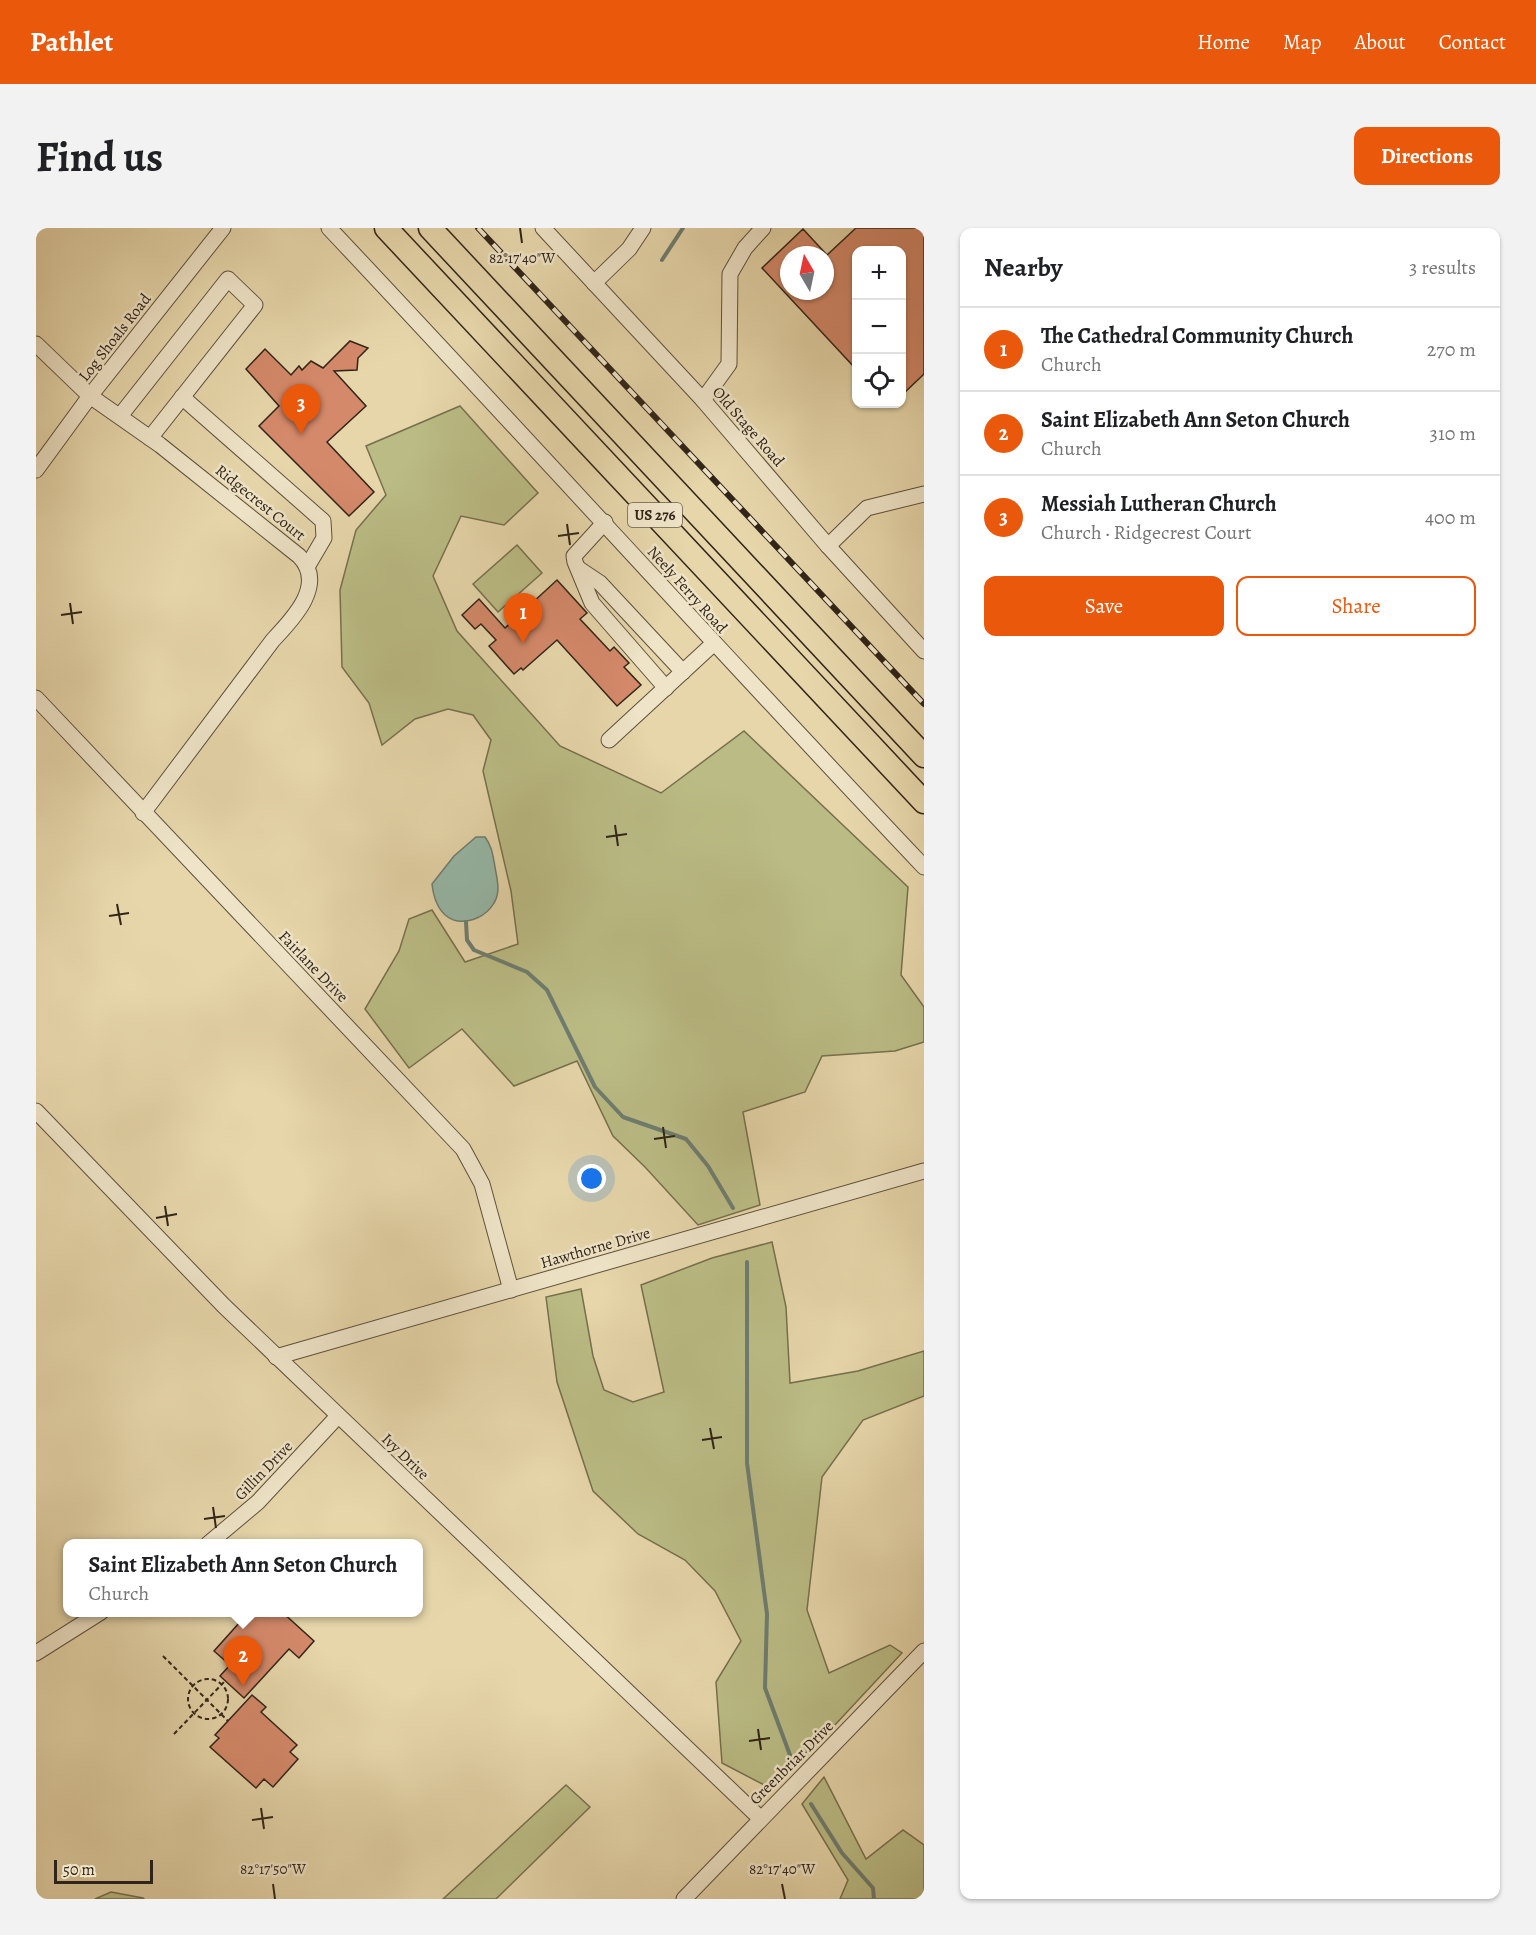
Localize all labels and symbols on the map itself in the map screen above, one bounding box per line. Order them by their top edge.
north arrow [780,246,834,300]
text: 82°17'40"W [489,248,555,268]
street label: Log Shoals Road [73,289,156,386]
street label: Old Stage Road [707,382,789,472]
pin: 3 [282,384,320,434]
street label: Ridgecrest Court [211,459,310,546]
road number: US 276 [628,503,682,527]
street label: Neely Ferry Road [642,541,733,638]
pin: 1 [504,594,542,643]
street label: Fairlane Drive [273,926,353,1007]
your location [577,1164,606,1193]
street label: Hawthorne Drive [538,1222,653,1274]
street label: Ivy Drive [377,1428,434,1485]
street label: Gillin Drive [230,1436,298,1505]
pin: 2 [224,1636,262,1686]
street label: Greenbriar Drive [745,1716,839,1810]
scale bar [54,1857,153,1884]
text: 82°17'50"W [240,1859,306,1879]
text: 82°17'40"W [749,1859,815,1879]

